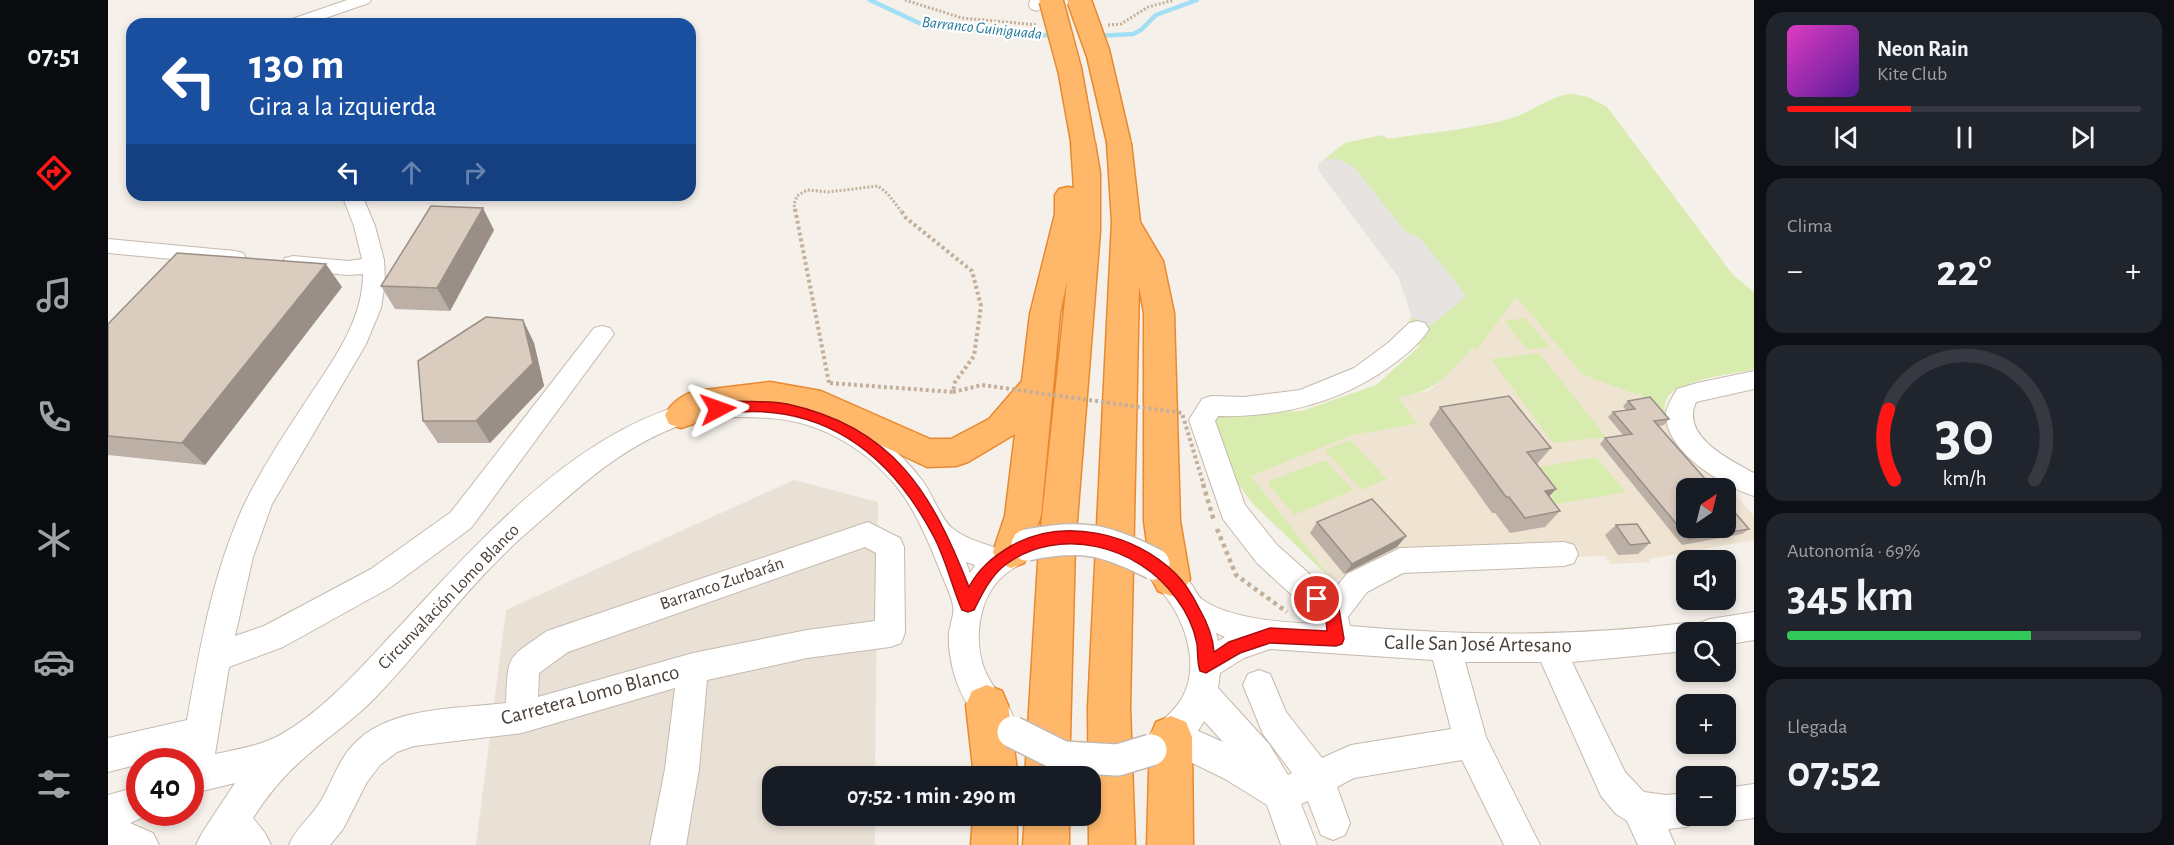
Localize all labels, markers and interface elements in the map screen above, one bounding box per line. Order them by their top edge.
water label: Barranco Guiniguada [921,14,1043,42]
text: Neon Rain [1877,38,1969,60]
text: 07:51 [27,42,81,69]
icon: left [150,42,228,120]
text: 130 m [249,44,344,86]
text: Kite Club [1877,64,1947,84]
text: Gira a la izquierda [249,93,437,120]
icon: previous [1830,121,1863,154]
icon: pause [1948,121,1981,154]
icon: next [2066,121,2099,154]
icon: directions [33,152,75,194]
icon: left [332,156,365,189]
icon: ahead [395,156,428,189]
icon: right [458,156,491,189]
text: Clima [1787,216,1832,236]
text: 22° [1936,249,1992,294]
text: − [1787,255,1803,288]
text: + [2125,255,2141,288]
icon: music [33,274,75,316]
position arrow [686,377,750,441]
icon: phone [33,396,75,438]
text: 30 [1934,404,1994,466]
text: km/h [1942,468,1986,489]
north arrow [1676,478,1736,538]
map controls [1676,478,1736,826]
icon: climate [33,519,75,561]
street label: Circunvalación Lomo Blanco [375,521,523,673]
text: Autonomía · 69% [1787,541,1921,561]
button: sound [1676,550,1736,610]
street label: Barranco Zurbarán [658,554,786,614]
pin [1291,573,1342,624]
text: 345 km [1787,574,1914,619]
icon: arrive [1300,582,1333,615]
button: search [1676,622,1736,682]
street label: Calle San José Artesano [1384,632,1572,656]
icon: car [33,641,75,683]
street label: Carretera Lomo Blanco [499,661,681,729]
button: + [1676,694,1736,754]
text: Llegada [1787,717,1848,737]
speed limit sign: 40 [126,748,204,826]
text: 07:52 [1787,750,1881,795]
icon: filters [33,763,75,805]
button: − [1676,766,1736,826]
text: 07:52 · 1 min · 290 m [847,785,1016,807]

